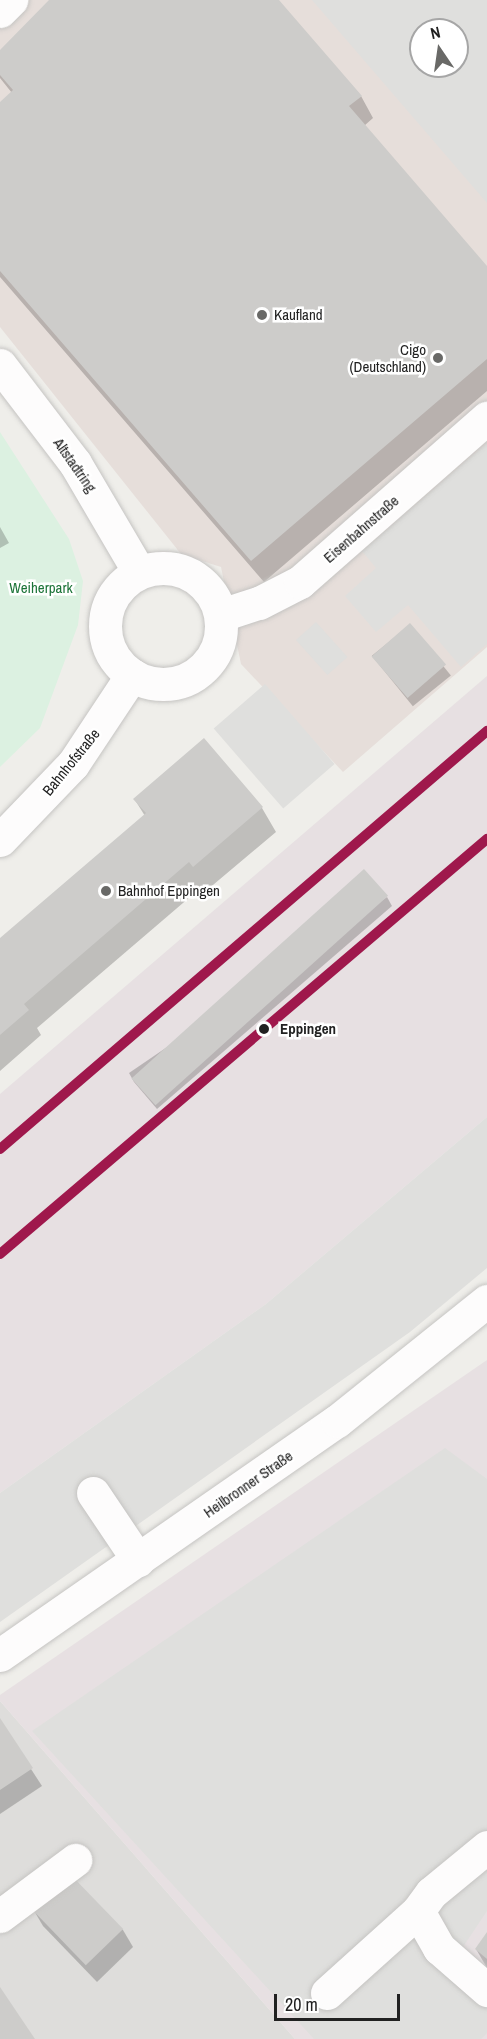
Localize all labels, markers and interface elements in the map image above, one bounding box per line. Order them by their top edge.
north arrow [409,18,469,78]
text: N [428,21,442,44]
place label: Kaufland [274,306,323,324]
marker: Kaufland [255,308,269,322]
place label: Cigo (Deutschland) [349,340,426,375]
marker: Cigo (Deutschland) [431,351,445,365]
street label: Altstadtring [50,434,100,496]
street label: Eisenbahnstraße [320,491,402,567]
park label: Weiherpark [9,579,73,597]
street label: Bahnhofstraße [39,725,103,799]
place label: Bahnhof Eppingen [118,882,220,900]
marker: Bahnhof Eppingen [99,884,113,898]
marker: Eppingen [253,1018,275,1040]
place label: Eppingen [280,1020,336,1038]
street label: Heilbronner Straße [200,1447,296,1521]
scale bar [277,1982,403,2020]
text: 20 m [285,1992,318,2017]

